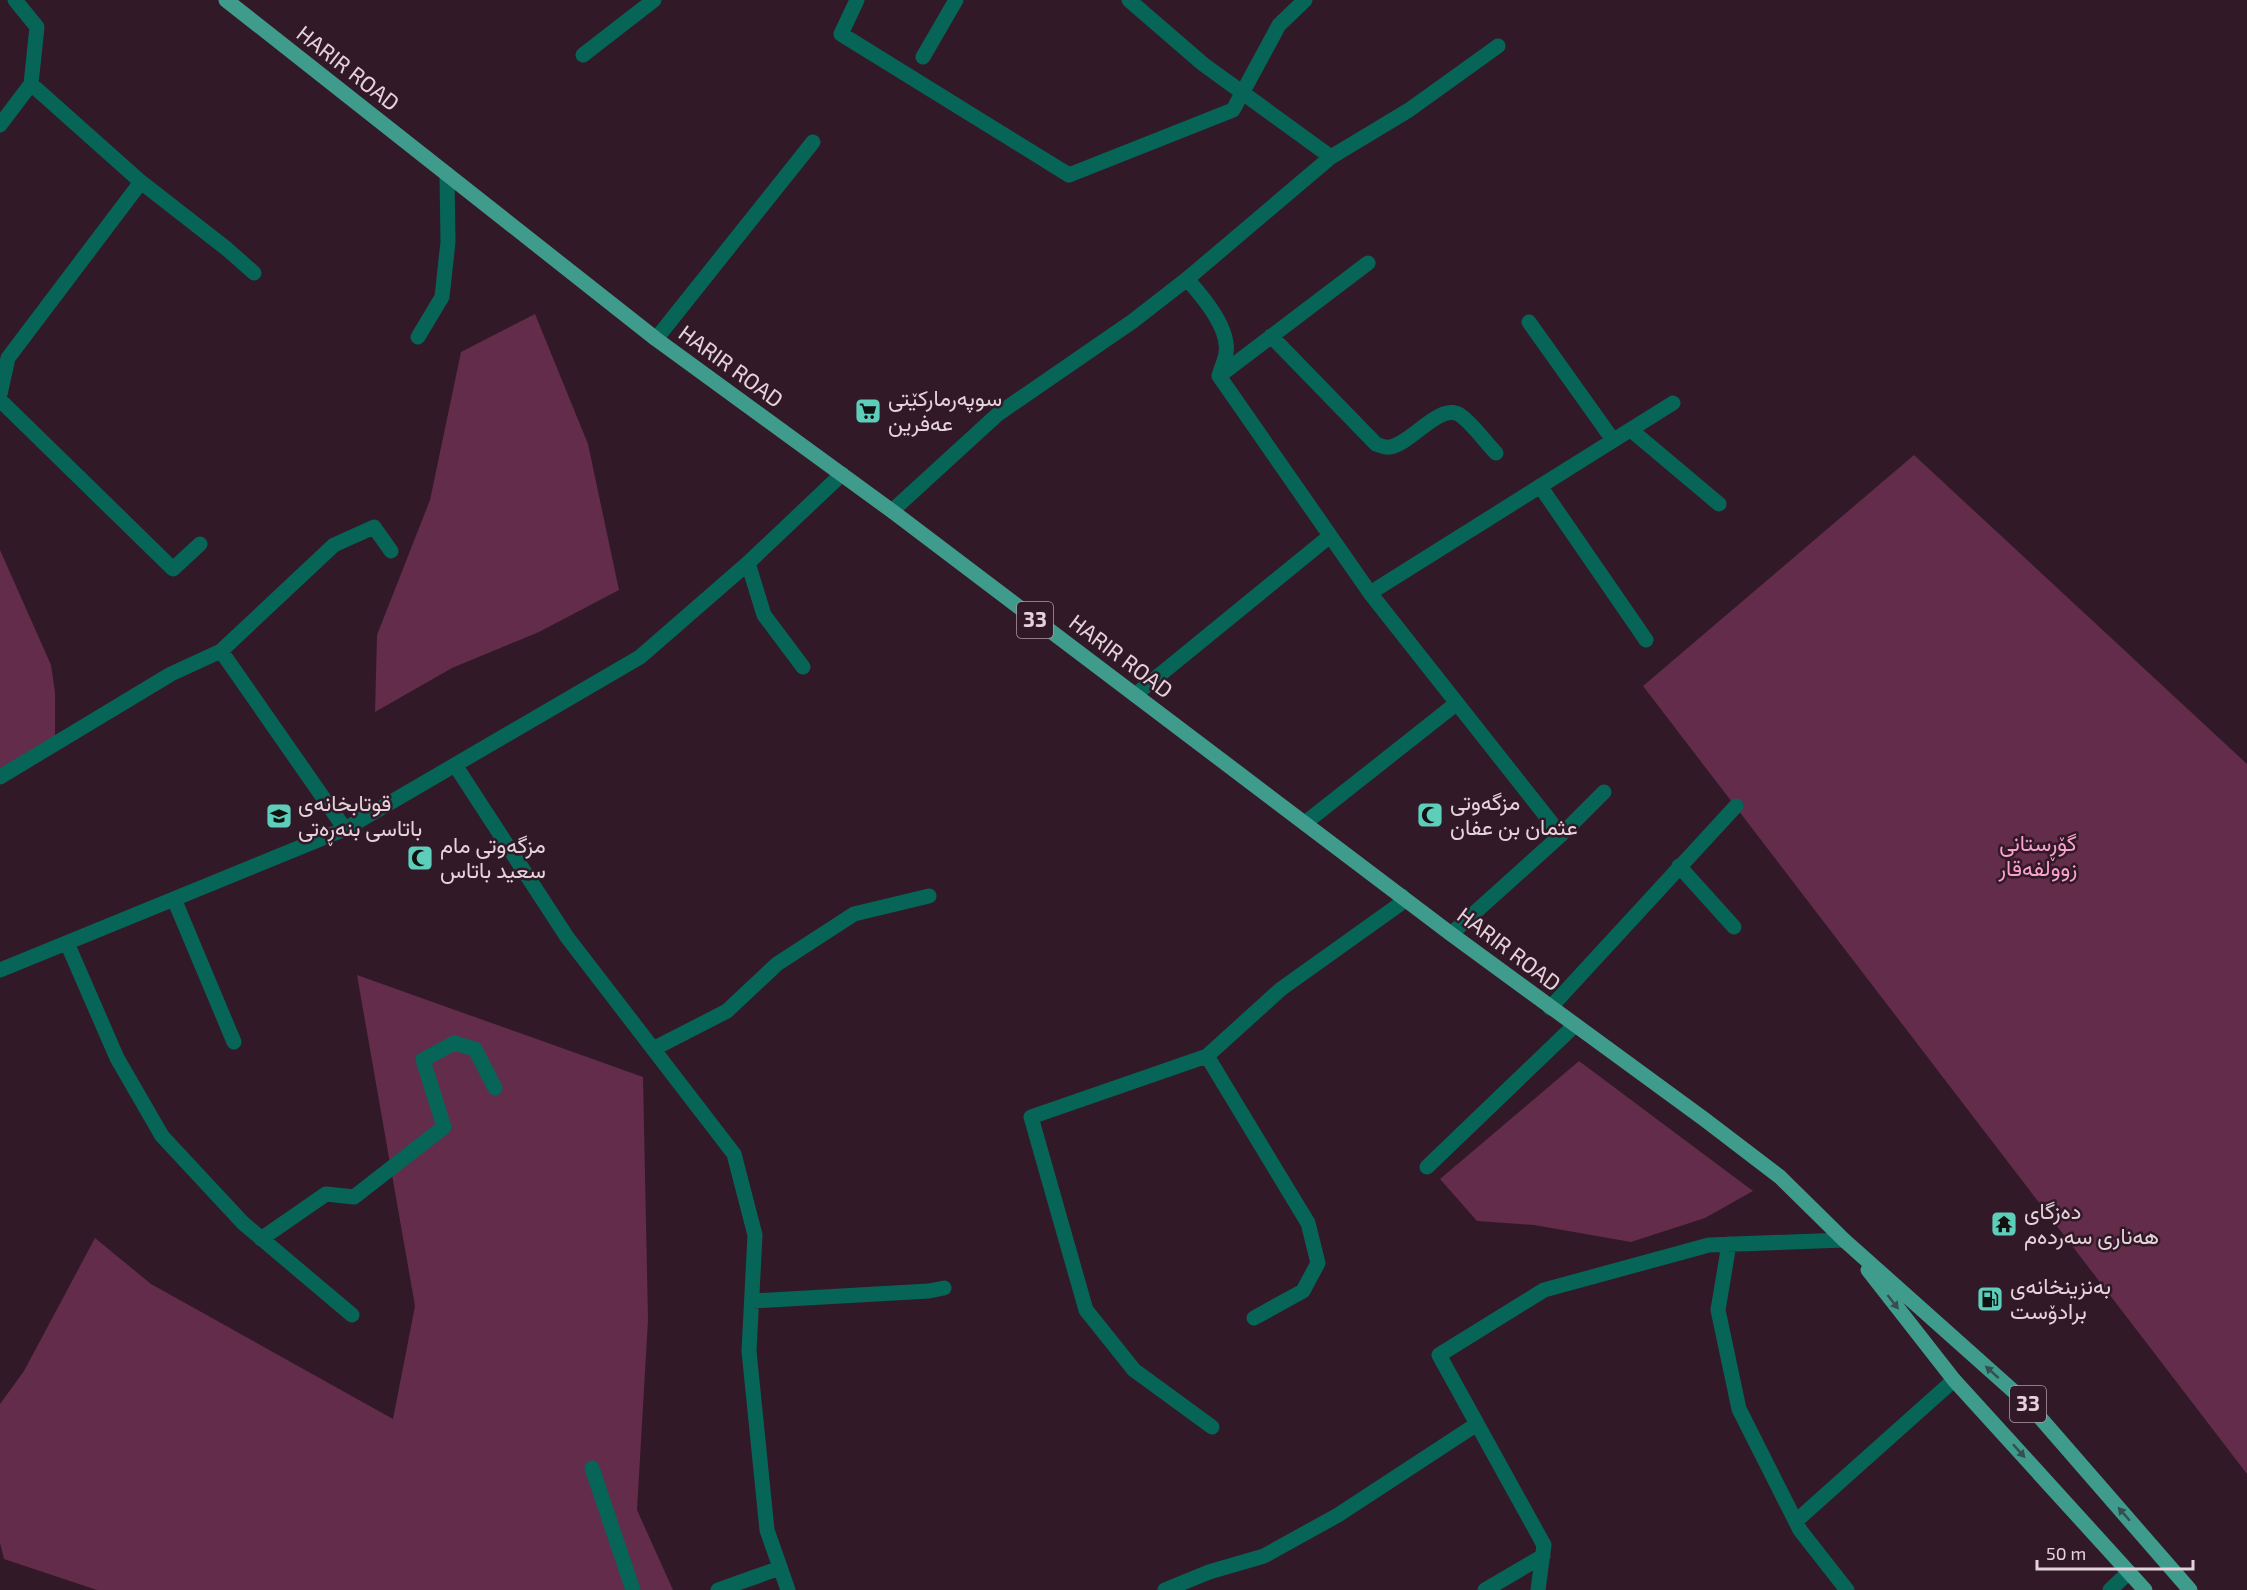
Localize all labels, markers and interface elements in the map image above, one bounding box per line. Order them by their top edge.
street label: HARIR ROAD [292,19,405,115]
street label: HARIR ROAD [674,319,789,412]
place label: سوپەرمارکێتی عەفرین [888,384,1002,437]
supermarket icon: سوپەرمارکێتی عەفرین [853,396,883,426]
road number: 33 [1017,602,1053,638]
street label: HARIR ROAD [1065,608,1178,703]
place label: مزگەوتی عثمان بن عفان [1450,788,1578,841]
place label: قوتابخانەی باتاسی بنەڕەتی [298,789,422,846]
mosque icon: مزگەوتی عثمان بن عفان [1415,800,1445,830]
school or university icon: قوتابخانەی باتاسی بنەڕەتی [264,801,294,831]
park label: گۆڕستانی زوولفەقار [1998,829,2077,882]
place label: مزگەوتی مام سعید باتاس [440,831,546,884]
mosque icon: مزگەوتی مام سعید باتاس [405,843,435,873]
street label: HARIR ROAD [1453,901,1566,996]
place label: دەزگای هەناری سەردەم [2024,1197,2159,1251]
temple icon: دەزگای هەناری سەردەم [1989,1209,2019,1239]
place label: بەنزینخانەی برادۆست [2010,1272,2111,1325]
fuel station icon: بەنزینخانەی برادۆست [1975,1284,2005,1314]
one-way arrow [1886,1294,1899,1310]
one-way arrow [1985,1366,2000,1379]
road number: 33 [2010,1386,2046,1422]
one-way arrow [2011,1444,2025,1458]
one-way arrow [2118,1507,2131,1522]
scale bar [2037,1533,2193,1571]
text: 50 m [2046,1542,2086,1564]

